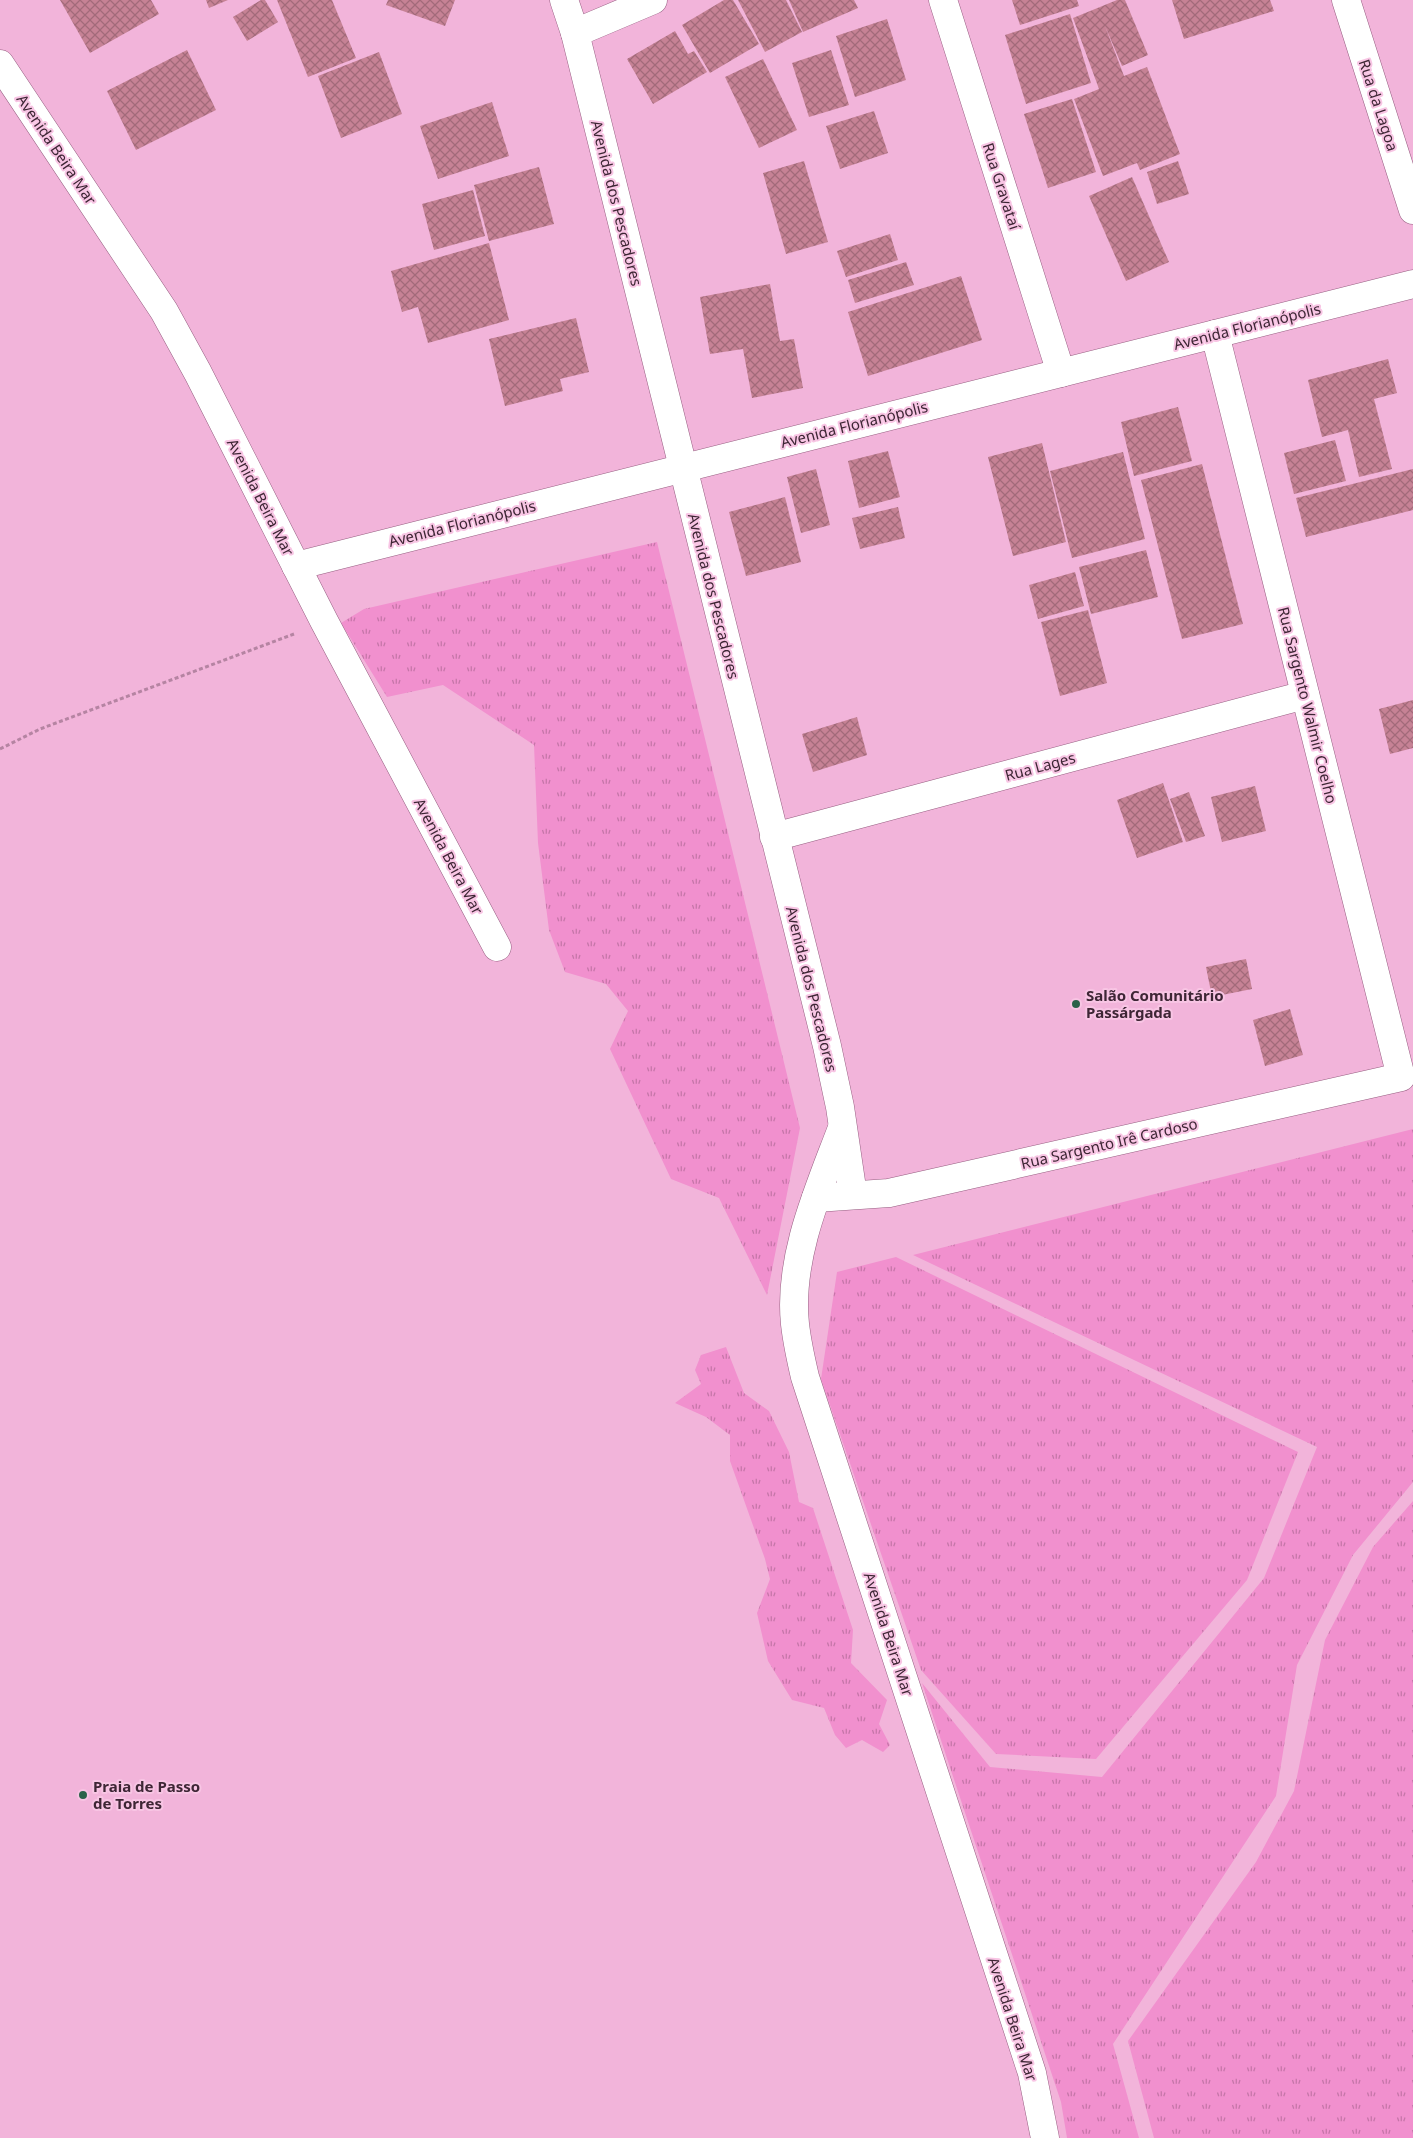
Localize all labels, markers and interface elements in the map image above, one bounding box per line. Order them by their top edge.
street label: Rua da Lagoa [1355,57,1403,153]
street label: Avenida Beira Mar [13,90,101,208]
street label: Avenida dos Pescadores [587,118,647,288]
street label: Rua Gravataí [979,140,1026,233]
street label: Avenida Florianópolis [1171,298,1323,354]
street label: Avenida Florianópolis [778,396,930,452]
street label: Avenida Beira Mar [223,435,299,559]
street label: Avenida Florianópolis [386,495,538,551]
street label: Avenida dos Pescadores [684,511,744,681]
street label: Rua Sargento Walmir Coelho [1274,605,1342,805]
street label: Rua Lages [1003,747,1077,785]
street label: Avenida Beira Mar [410,794,488,918]
street label: Avenida dos Pescadores [782,904,842,1074]
place label: Salão Comunitário Passárgada [1086,985,1224,1022]
marker: Salão Comunitário Passárgada [1070,998,1082,1010]
street label: Rua Sargento Irê Cardoso [1019,1113,1199,1173]
street label: Avenida Beira Mar [860,1570,918,1698]
place label: Praia de Passo de Torres [93,1776,200,1813]
marker: Praia de Passo de Torres [77,1789,89,1801]
street label: Avenida Beira Mar [984,1955,1042,2083]

